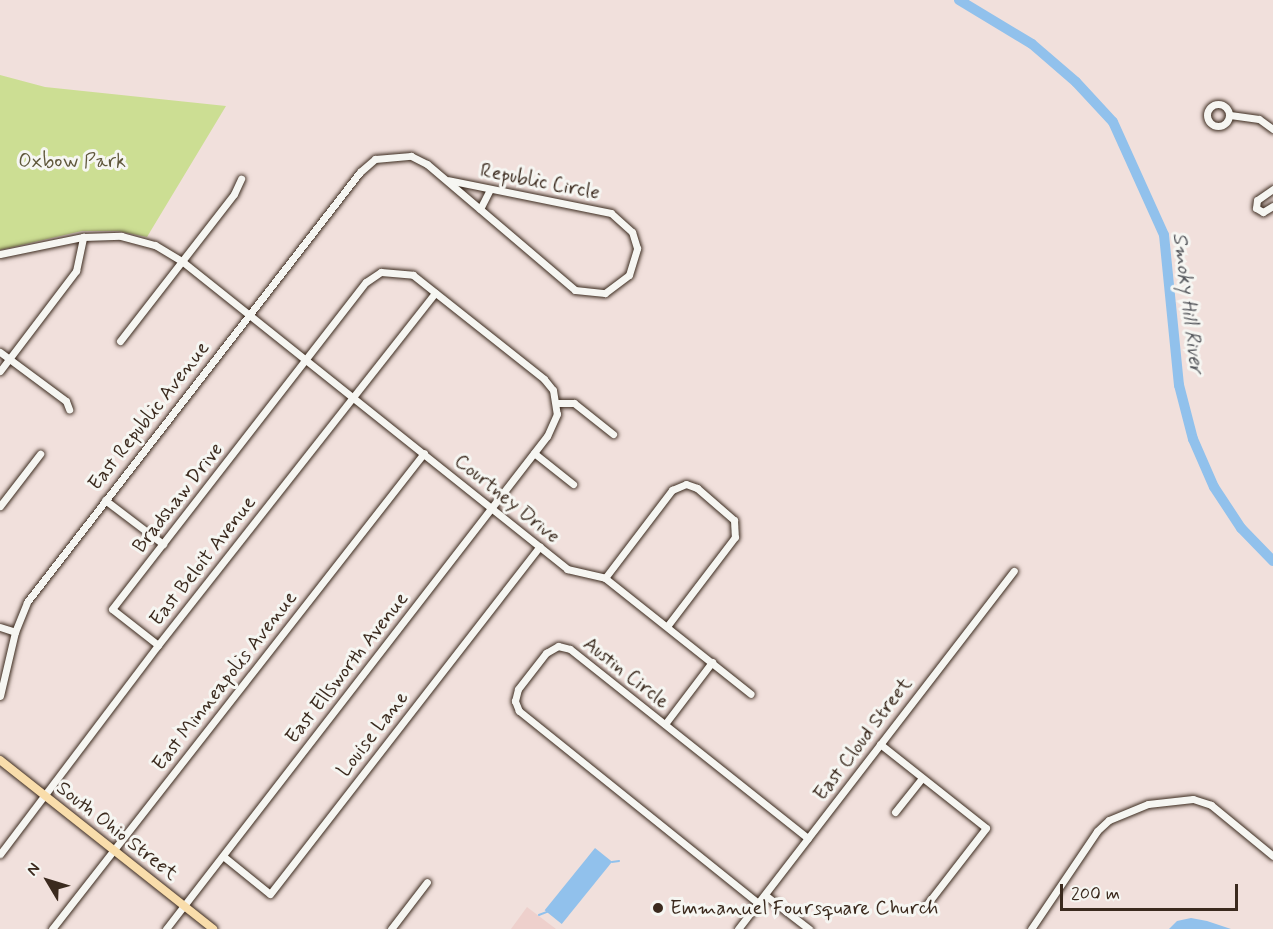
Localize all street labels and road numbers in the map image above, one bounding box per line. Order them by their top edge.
street label: Republic Circle [477,158,603,206]
street label: East Republic Avenue [85,339,213,493]
street label: Bradshaw Drive [128,439,228,557]
street label: Courtney Drive [450,450,564,548]
street label: East Beloit Avenue [145,491,261,631]
street label: East Ellsworth Avenue [280,587,414,749]
street label: East Minneapolis Avenue [149,589,301,773]
street label: Austin Circle [578,632,674,714]
street label: East Cloud Street [809,673,917,805]
street label: Louise Lane [333,687,413,781]
street label: South Ohio Street [52,776,182,886]

